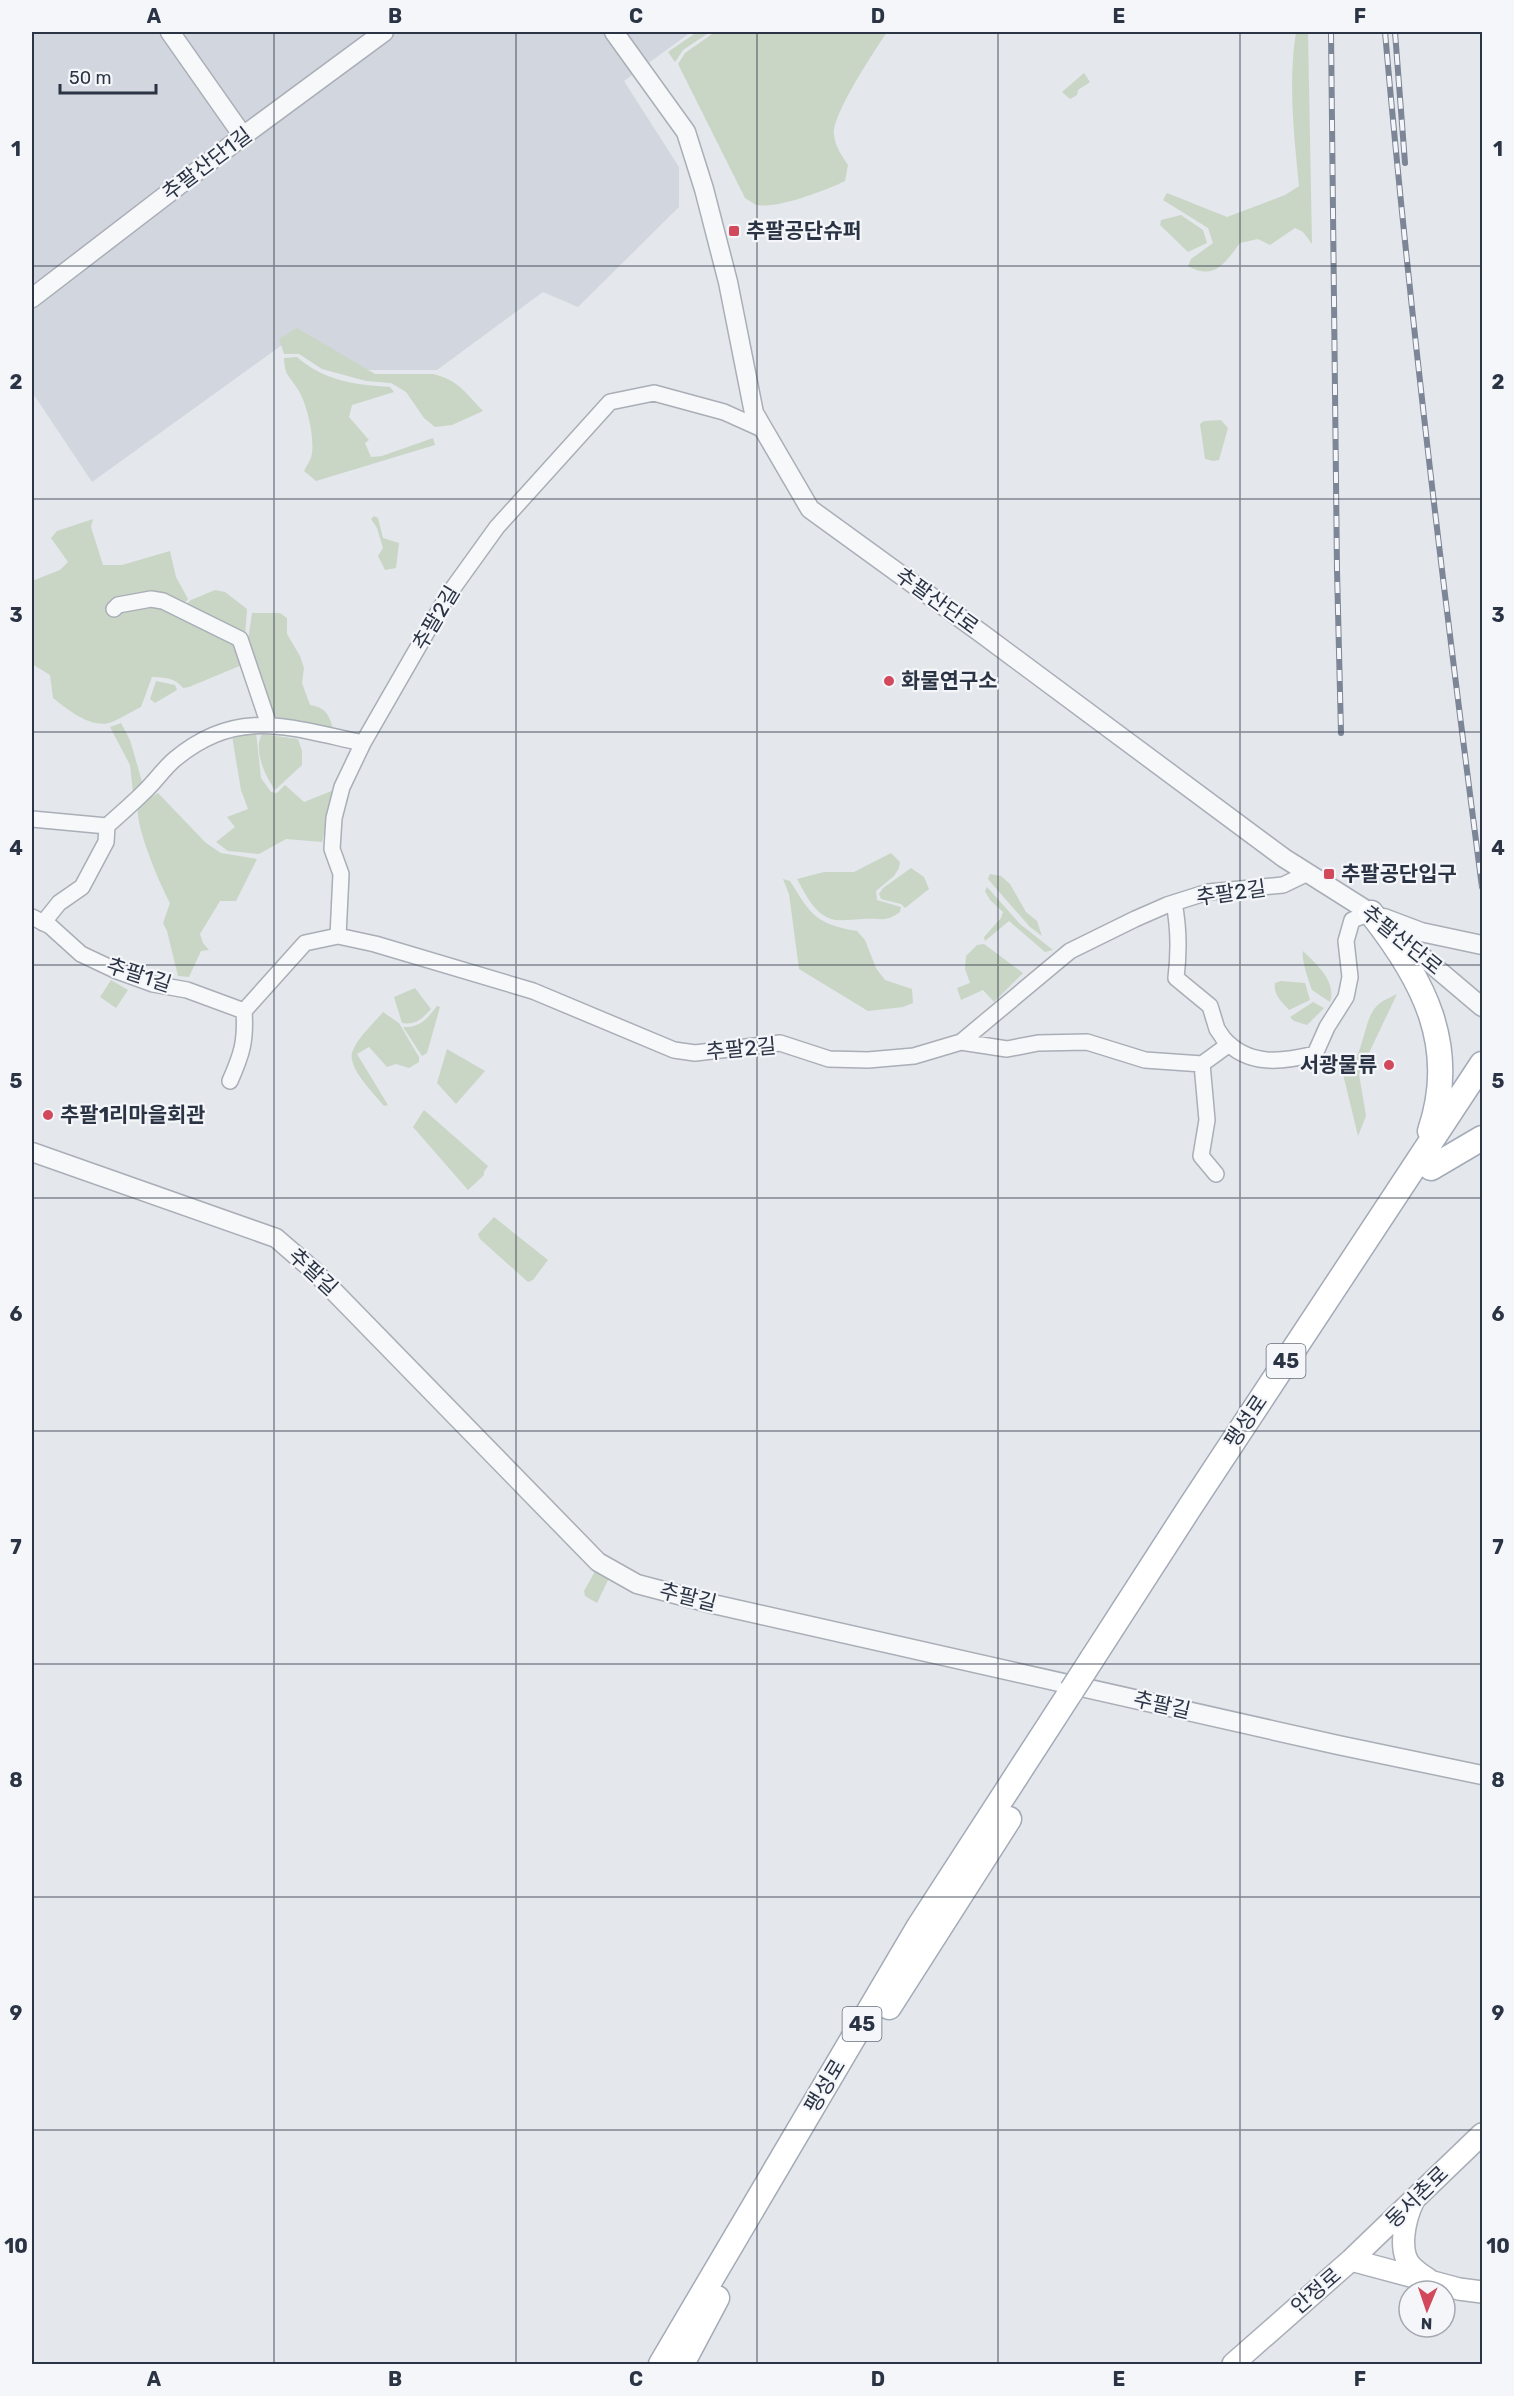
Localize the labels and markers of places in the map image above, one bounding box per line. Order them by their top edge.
place label: 추팔공단슈퍼 [746,218,862,243]
marker: 추팔공단슈퍼 [727,224,741,238]
place label: 화물연구소 [901,668,998,693]
marker: 화물연구소 [882,674,896,688]
place label: 추팔공단입구 [1341,861,1457,886]
marker: 추팔공단입구 [1322,867,1336,881]
place label: 서광물류 [1300,1052,1377,1077]
marker: 서광물류 [1382,1058,1396,1072]
place label: 추팔1리마을회관 [60,1102,206,1127]
marker: 추팔1리마을회관 [41,1108,55,1122]

